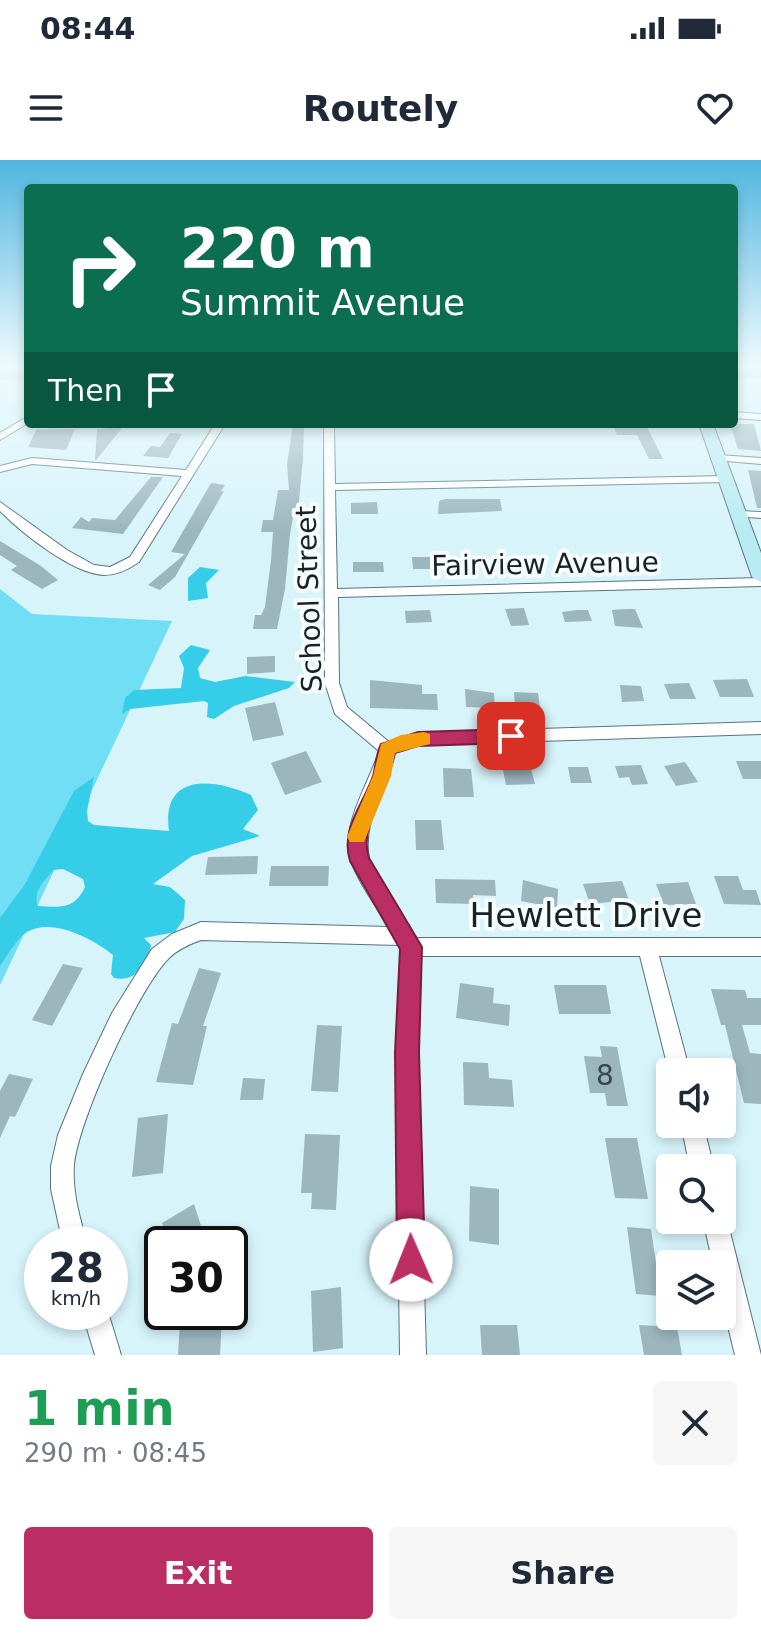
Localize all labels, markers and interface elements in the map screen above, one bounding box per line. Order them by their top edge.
text: 08:44 [40,11,136,46]
icon: menu [24,86,68,130]
icon: heart [693,86,737,130]
text: Routely [303,88,458,129]
text: 220 m [180,215,375,280]
icon: right [48,216,152,320]
text: Summit Avenue [180,282,465,323]
icon: arrive [139,368,183,412]
text: Then [48,373,123,408]
street label: School Street [289,505,329,693]
street label: Fairview Avenue [431,546,659,582]
pin [477,702,545,770]
icon: arrive [489,714,533,758]
street label: Hewlett Drive [470,895,702,935]
map controls [656,1058,736,1330]
button: sound [656,1058,736,1138]
house number: 8 [596,1059,614,1092]
button: search [656,1154,736,1234]
position arrow [369,1218,453,1302]
speed limit sign: 30 [144,1226,248,1330]
text: 28 [48,1245,104,1291]
button: layers [656,1250,736,1330]
text: km/h [51,1286,101,1310]
text: 1 min [24,1380,175,1436]
button: close [653,1381,737,1465]
text: 290 m · 08:45 [24,1438,207,1468]
button: Exit [24,1527,373,1619]
button: Share [389,1527,737,1619]

